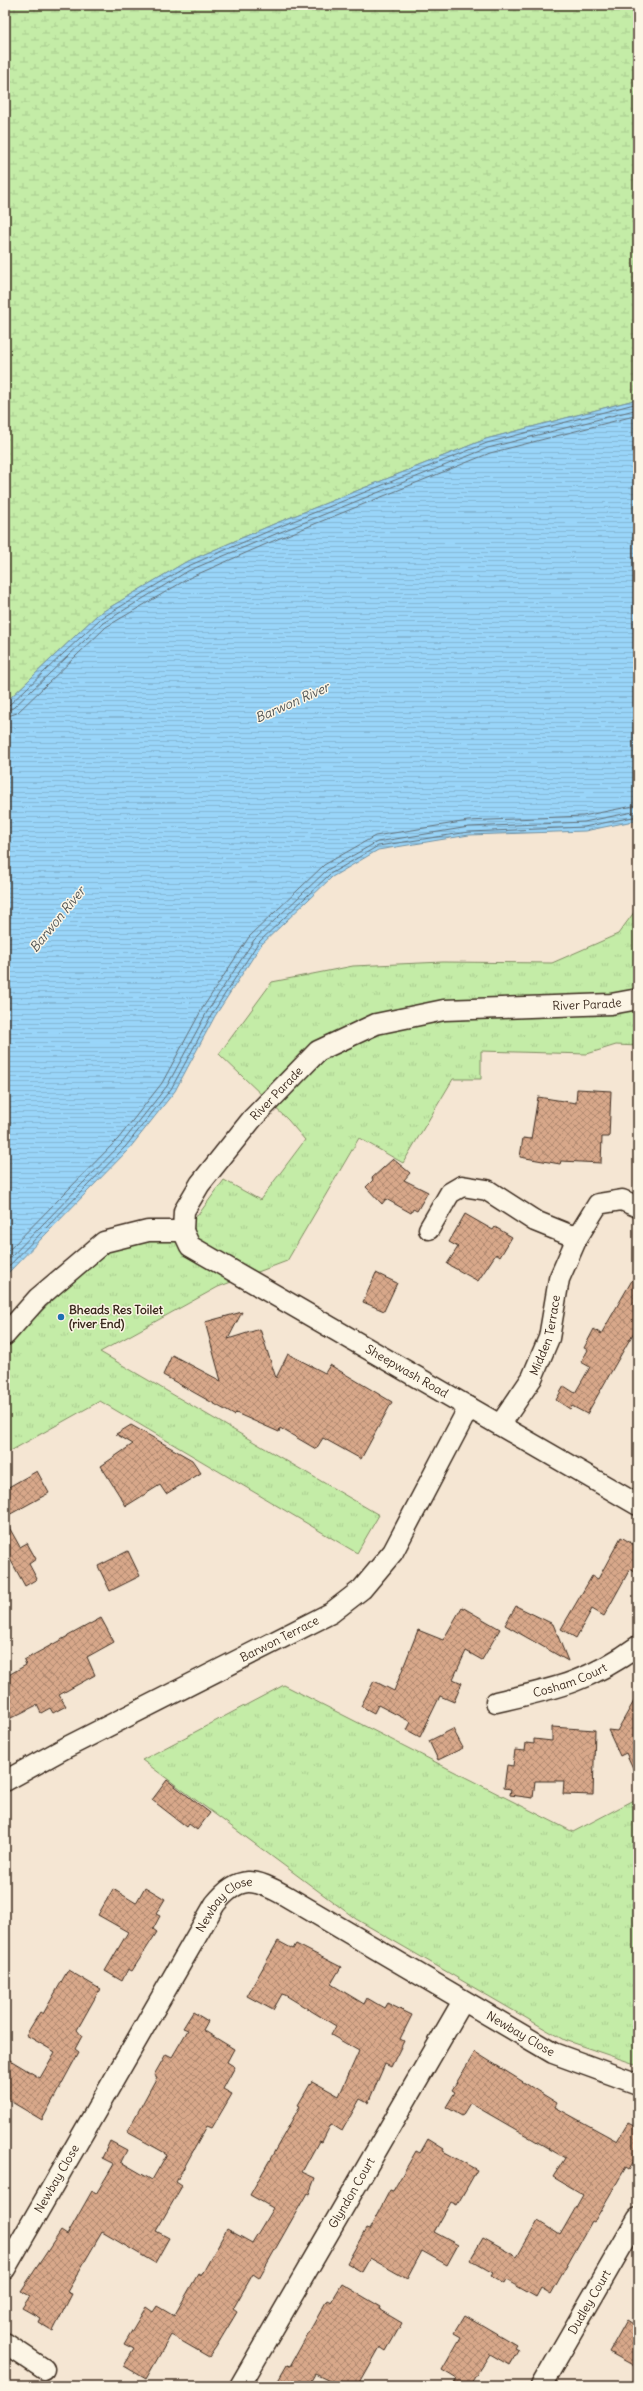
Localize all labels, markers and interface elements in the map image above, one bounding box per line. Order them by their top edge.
water label: Barwon River [253,678,333,726]
water label: Barwon River [26,882,90,955]
street label: River Parade [552,994,623,1013]
street label: River Parade [247,1063,306,1123]
street label: Midden Terrace [526,1294,563,1378]
place label: Bheads Res Toilet (river End) [69,1302,164,1332]
marker: Bheads Res Toilet (river End) [56,1312,66,1322]
street label: Sheepwash Road [363,1341,451,1401]
street label: Barwon Terrace [237,1612,321,1665]
street label: Cosham Court [531,1660,609,1700]
street label: Newbay Close [192,1874,252,1935]
street label: Newbay Close [484,2008,558,2059]
street label: Newbay Close [31,2142,82,2216]
street label: Glyndon Court [325,2155,378,2231]
street label: Dudley Court [565,2267,614,2337]

